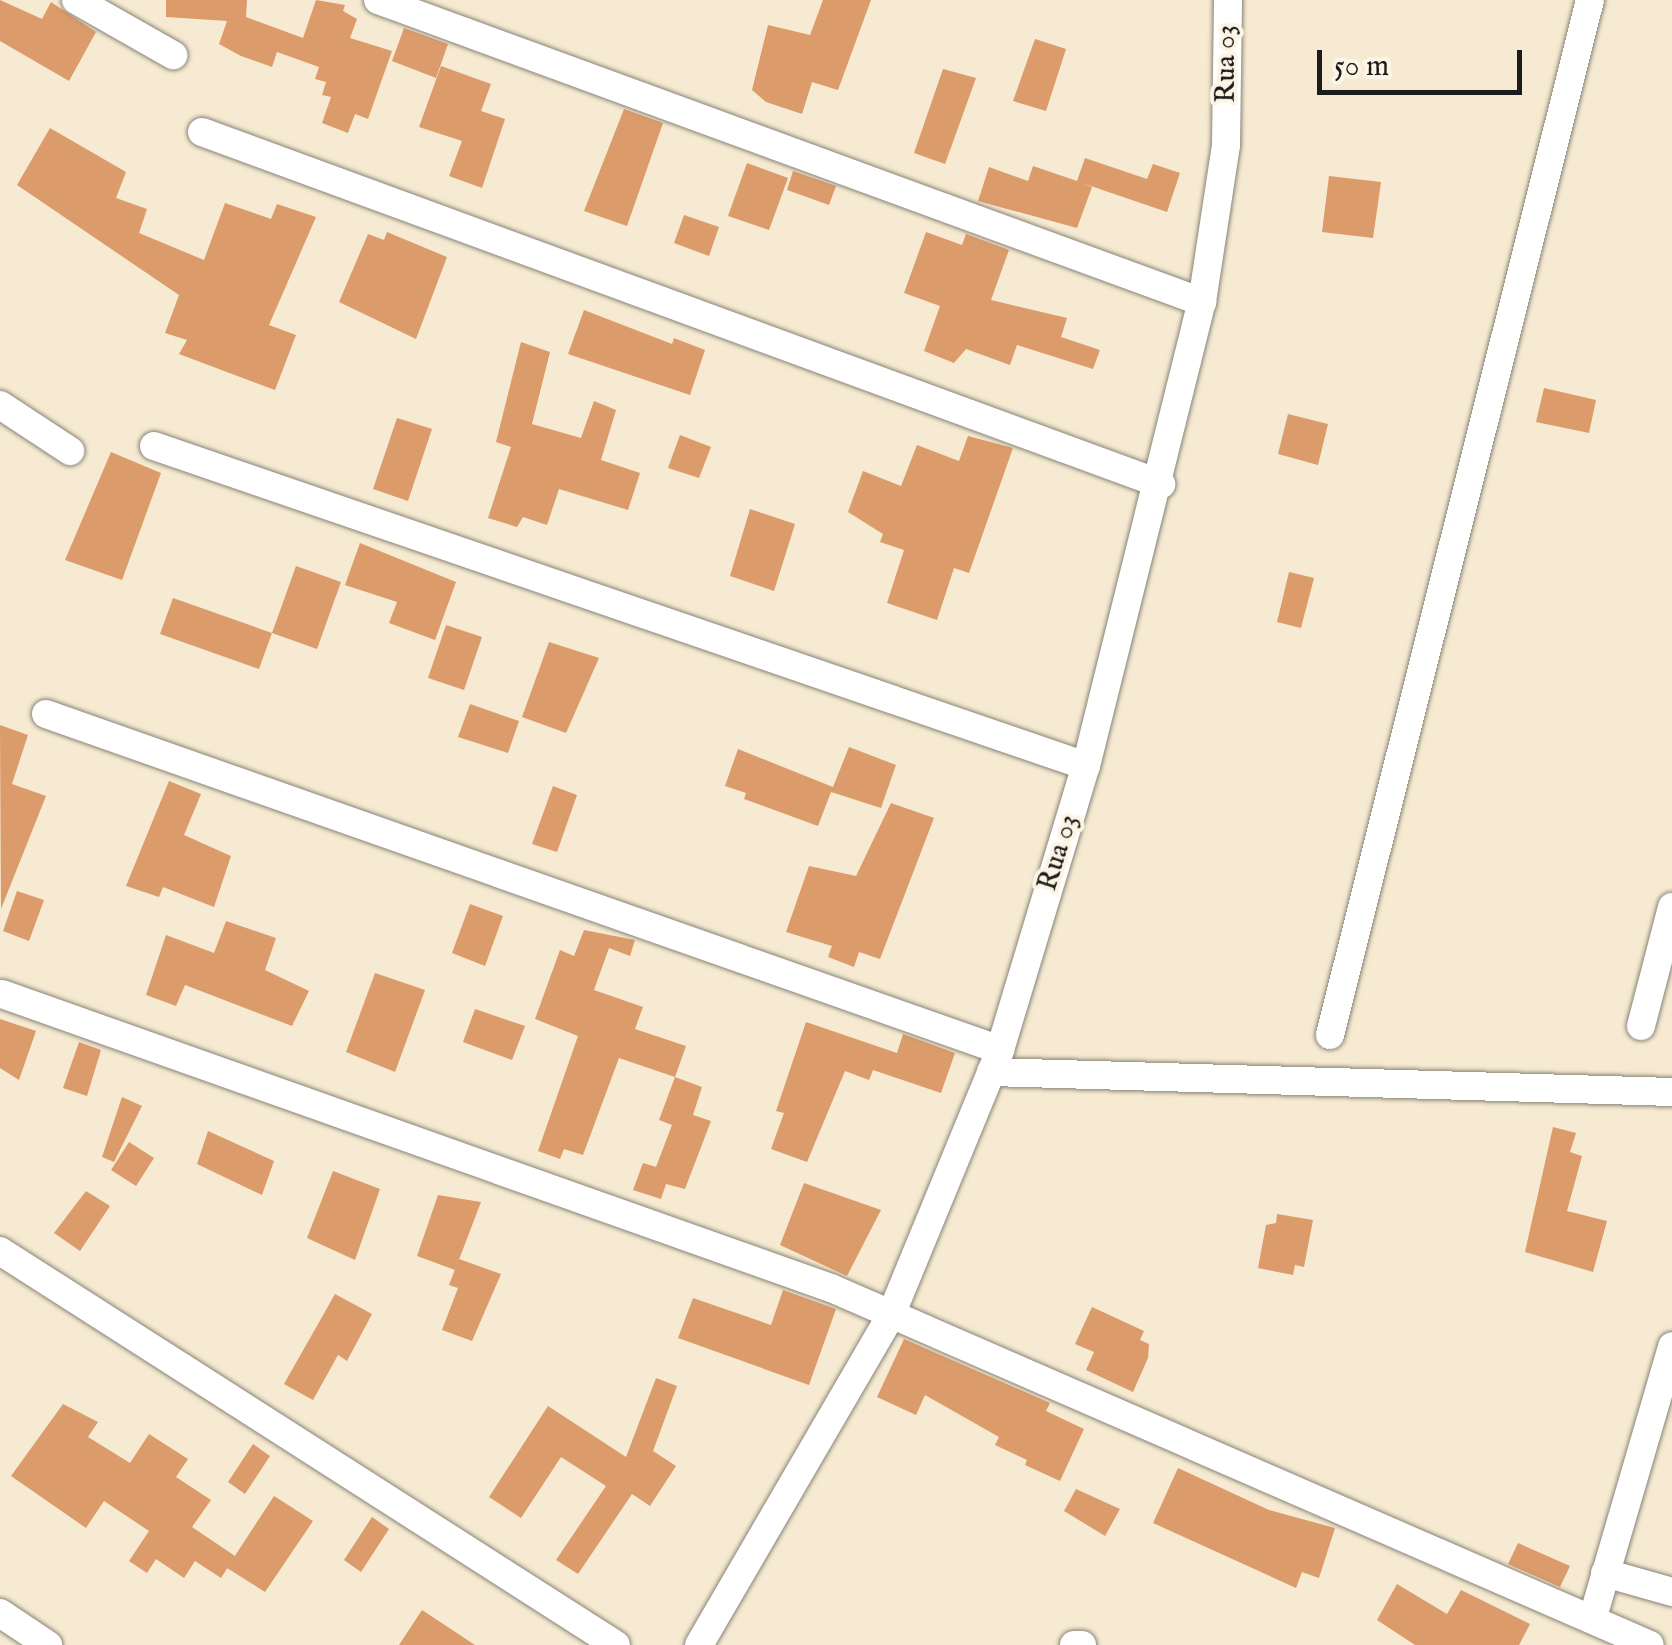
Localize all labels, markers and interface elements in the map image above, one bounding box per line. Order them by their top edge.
street label: Rua 03 [1210,25,1244,103]
scale bar [1322,30,1527,92]
text: 50 m [1334,48,1389,86]
street label: Rua 03 [1032,811,1086,895]

